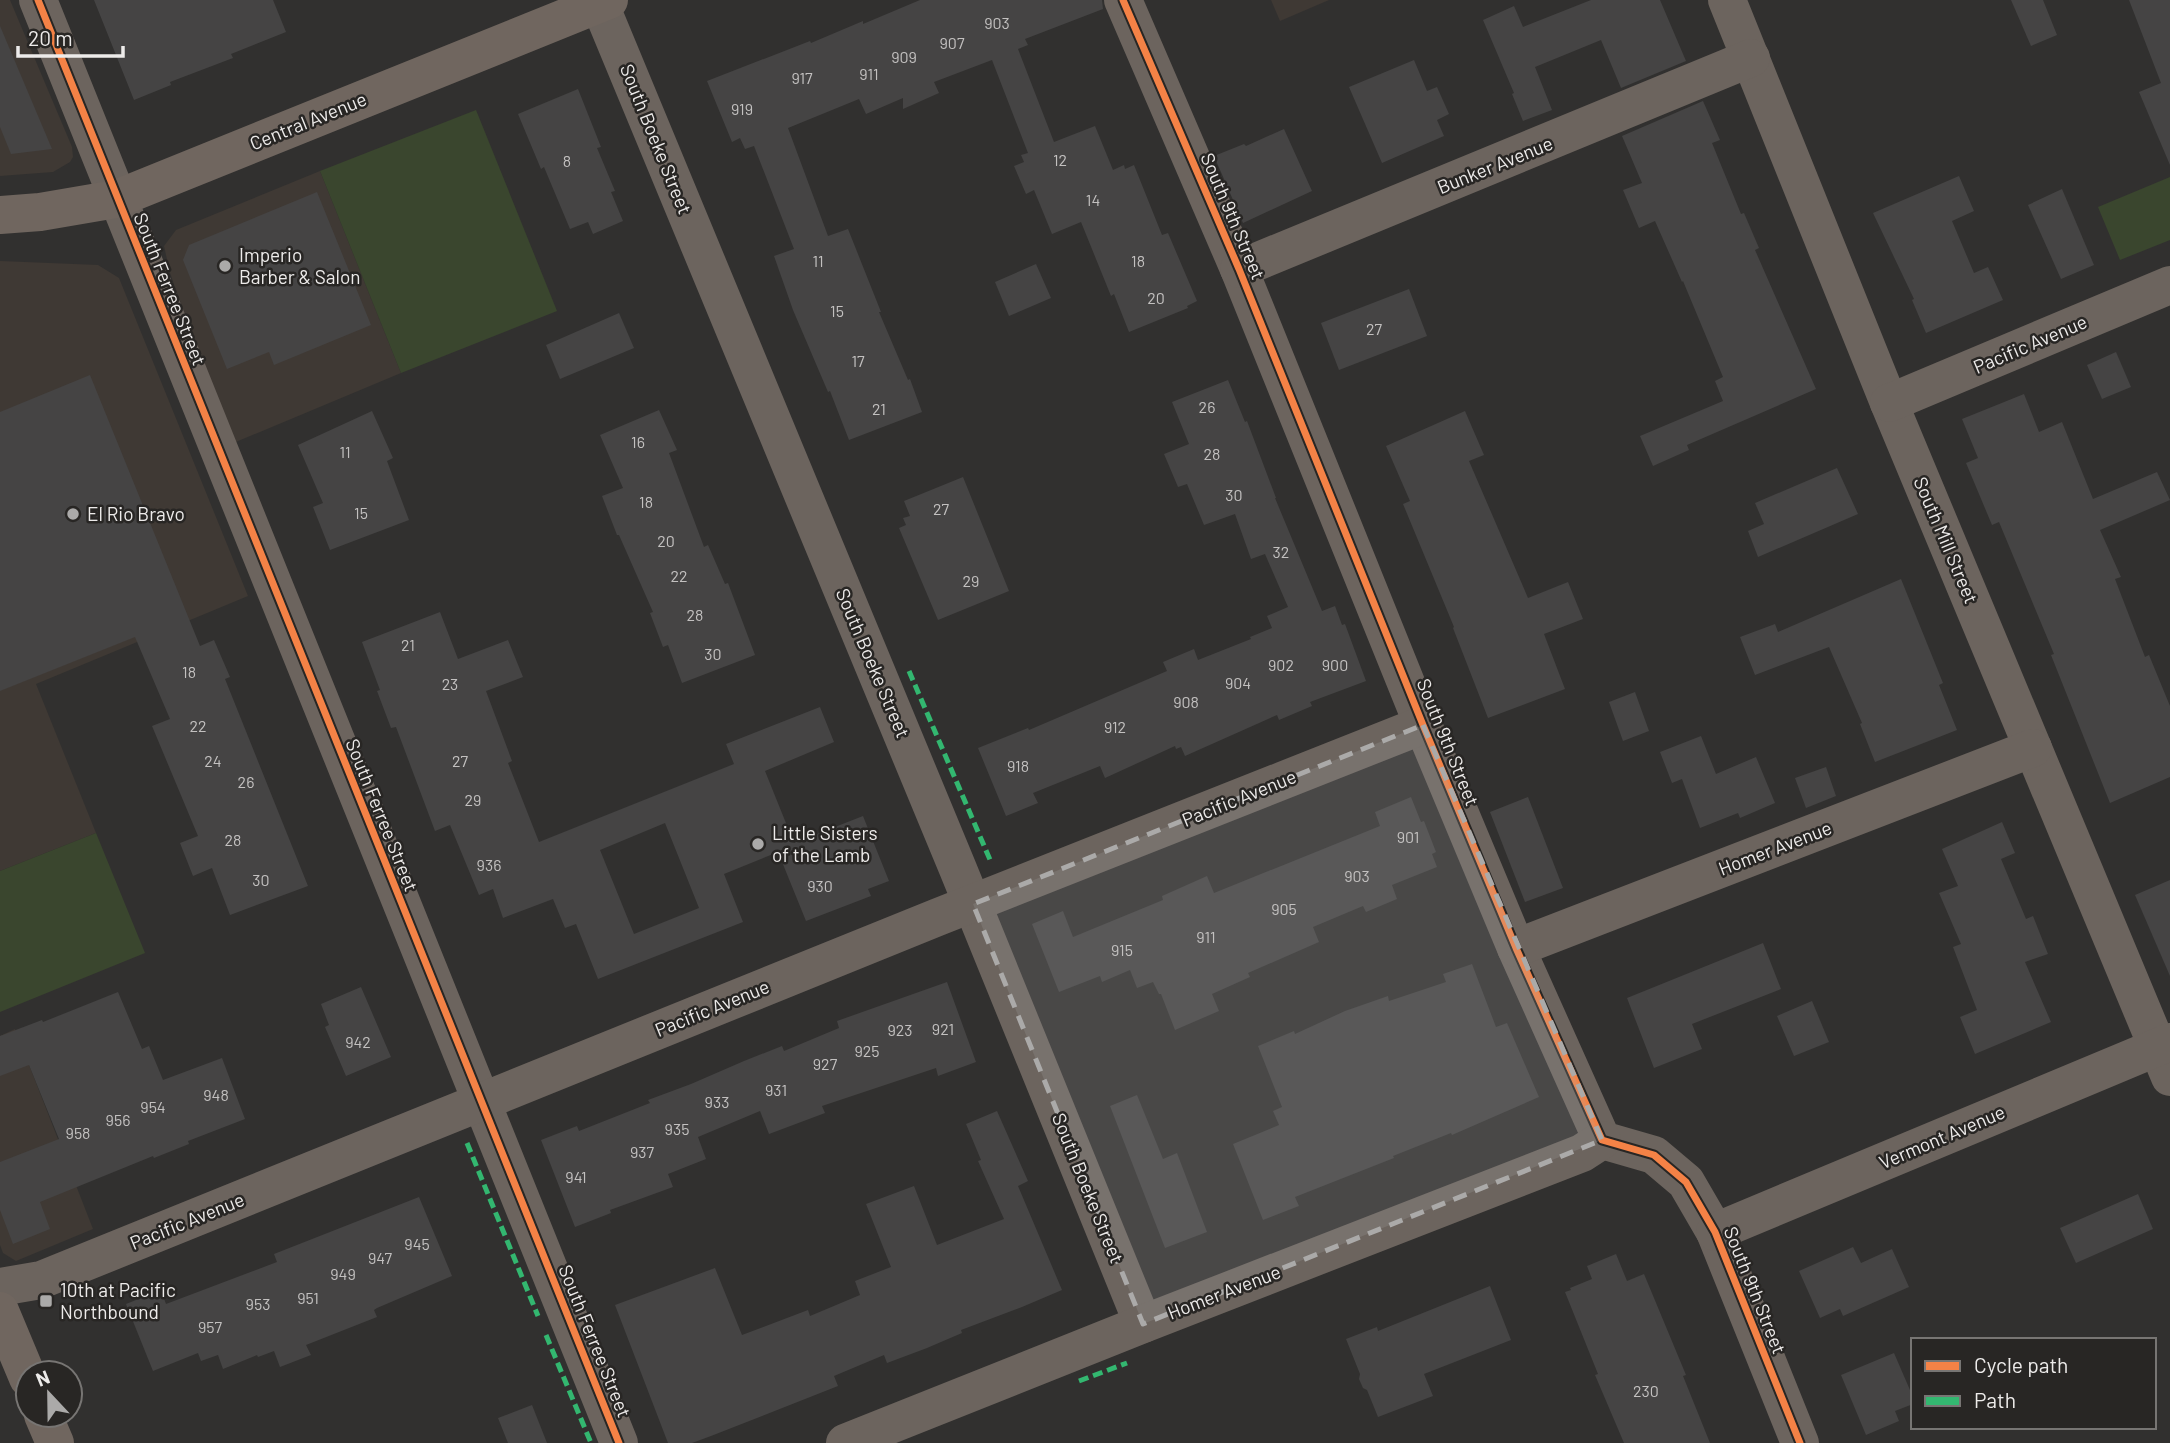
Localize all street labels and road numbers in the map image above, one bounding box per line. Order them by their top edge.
street label: South Boeke Street [616,60,697,217]
street label: Central Avenue [246,87,370,154]
street label: Bunker Avenue [1434,131,1556,198]
street label: South 9th Street [1196,149,1270,283]
street label: South Ferree Street [129,209,212,368]
street label: Pacific Avenue [1969,309,2090,378]
street label: South Mill Street [1909,473,1984,607]
street label: South Boeke Street [832,585,915,741]
street label: South 9th Street [1412,675,1484,809]
street label: South Ferree Street [341,735,424,894]
street label: Pacific Avenue [1178,764,1299,831]
street label: Homer Avenue [1715,815,1835,880]
street label: Pacific Avenue [651,974,772,1041]
street label: Vermont Avenue [1875,1100,2008,1173]
street label: South Boeke Street [1048,1109,1129,1266]
street label: Pacific Avenue [126,1187,247,1254]
street label: South 9th Street [1719,1223,1791,1357]
street label: Homer Avenue [1164,1259,1284,1324]
street label: South Ferree Street [554,1261,637,1420]

